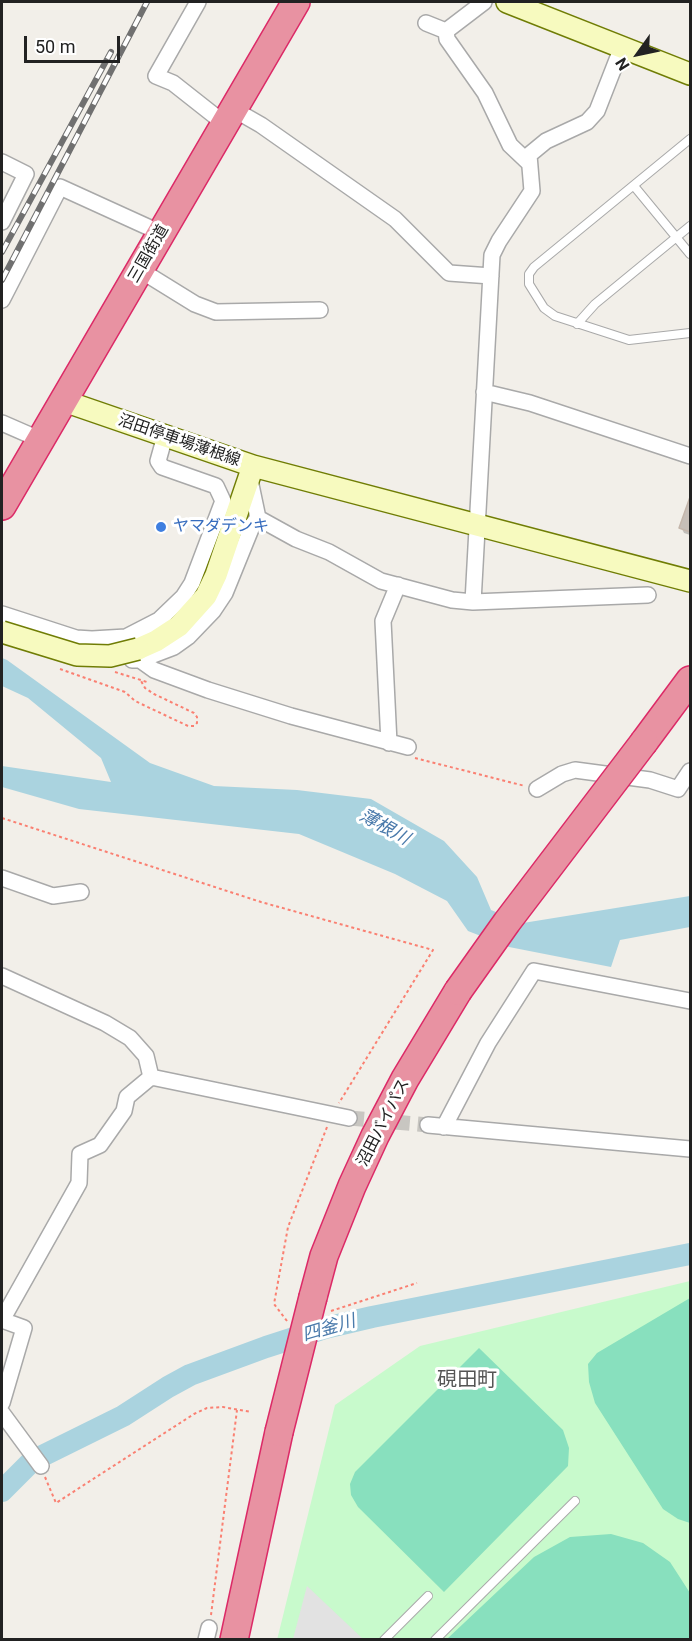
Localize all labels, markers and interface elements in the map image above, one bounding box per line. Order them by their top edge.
scale bar [27,24,123,62]
north arrow [608,24,668,84]
text: 50 m [35,36,75,57]
text: N [611,54,634,74]
street label: 三国街道 [125,221,173,287]
street label: 沼田停車場薄根線 [115,411,243,471]
place label: ヤマダデンキ [173,517,269,537]
marker: ヤマダデンキ [154,520,168,534]
water label: 薄根川 [355,805,413,851]
street label: 沼田バイパス [354,1076,414,1170]
water label: 四釜川 [300,1311,358,1347]
district label: 硯田町 [437,1369,497,1393]

